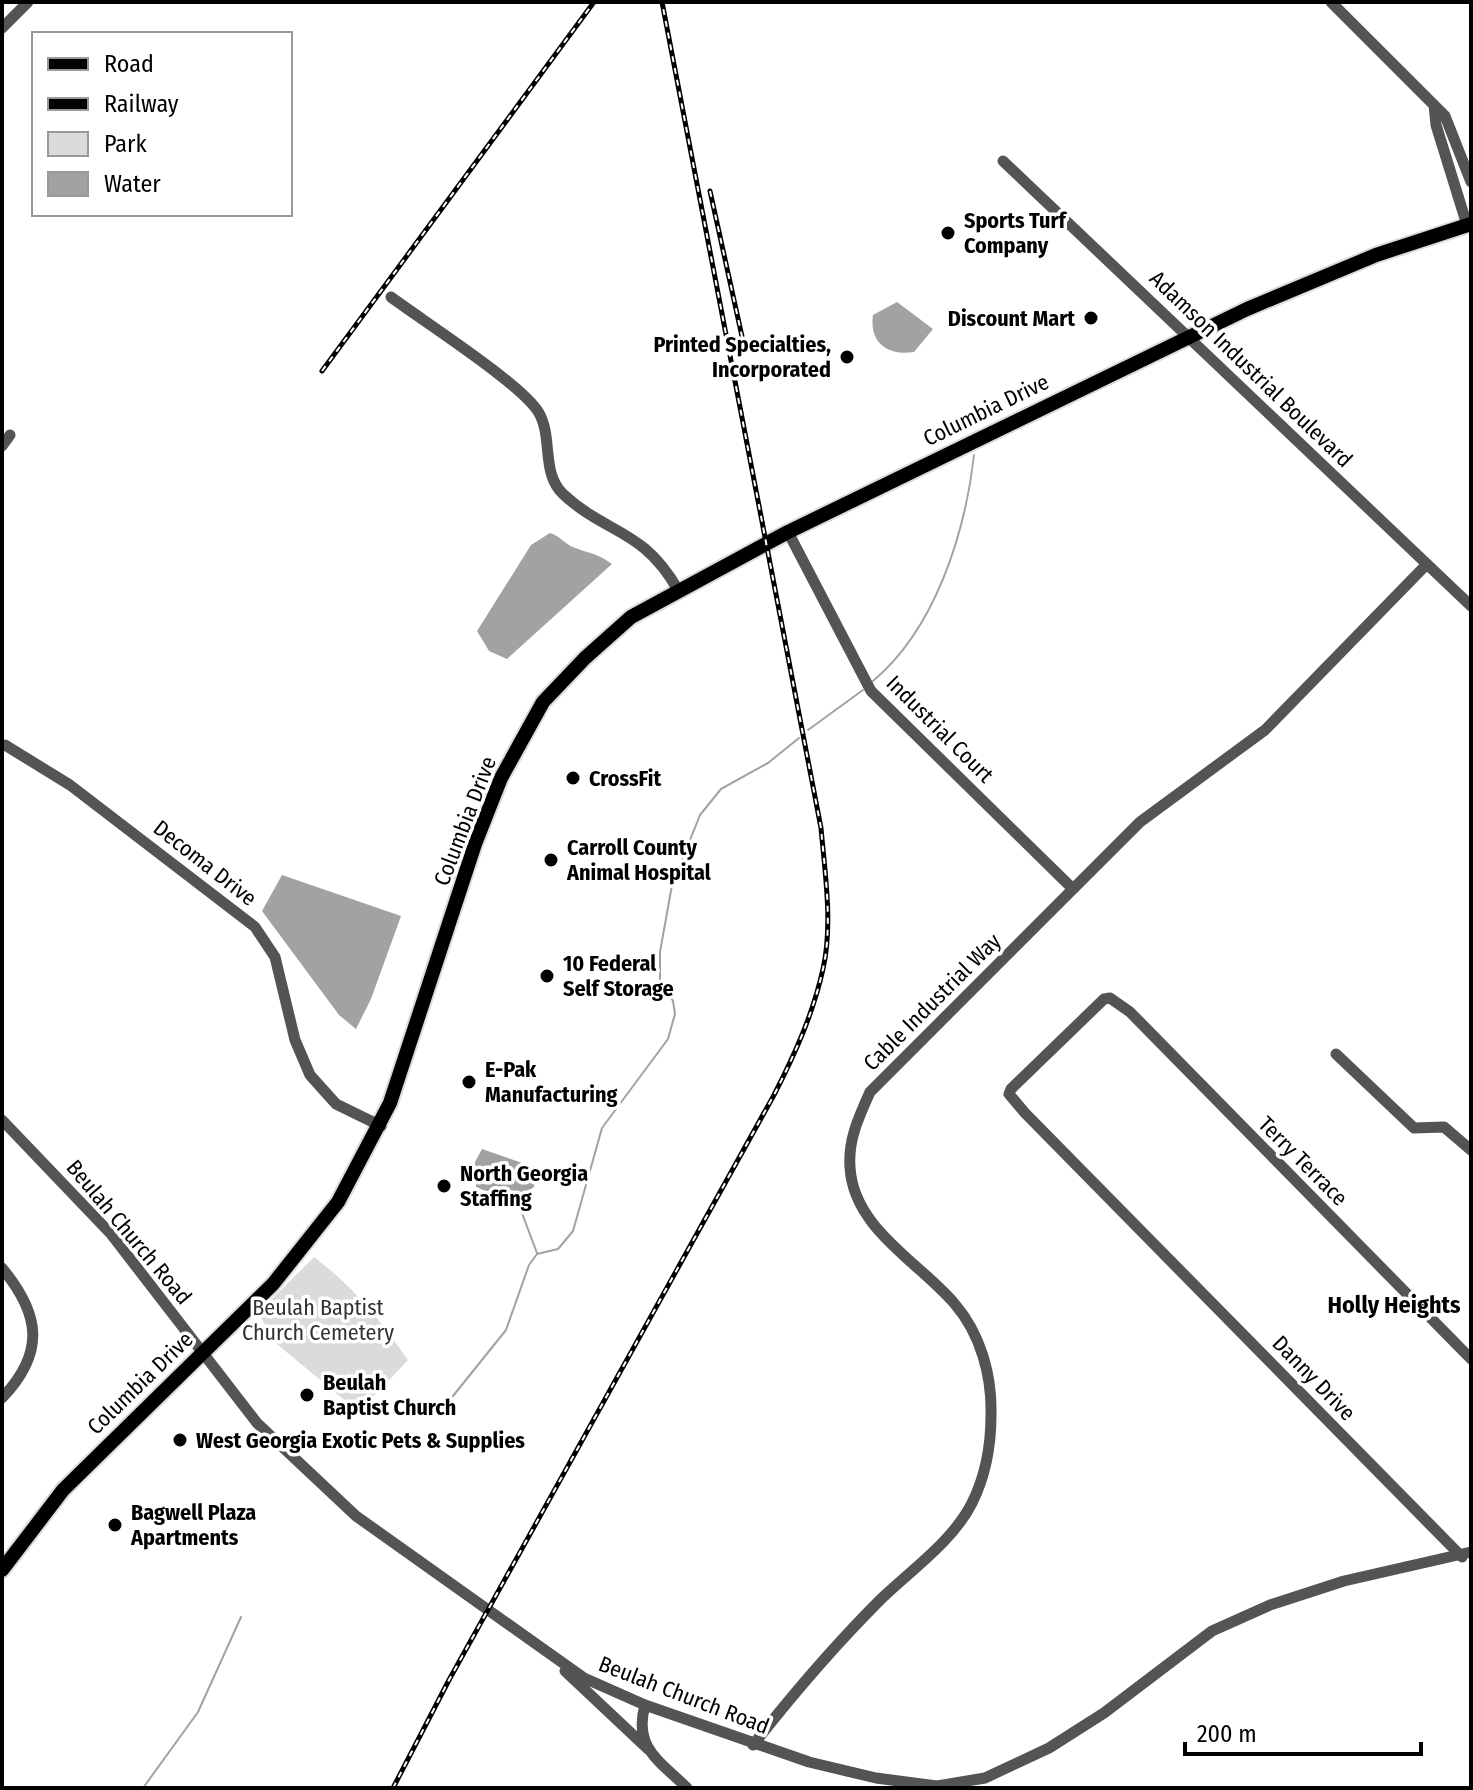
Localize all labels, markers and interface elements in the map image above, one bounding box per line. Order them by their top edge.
legend [32,32,292,216]
text: Road [104,50,154,78]
text: Railway [104,90,179,118]
text: Park [104,130,147,158]
text: Water [104,170,161,198]
place label: Sports Turf Company [964,207,1067,259]
marker: Sports Turf Company [939,224,957,242]
street label: Adamson Industrial Boulevard [1144,265,1358,473]
place label: Discount Mart [948,305,1075,332]
marker: Discount Mart [1082,309,1100,327]
place label: Printed Specialties, Incorporated [653,331,831,383]
marker: Printed Specialties, Incorporated [838,348,856,366]
street label: Columbia Drive [919,368,1053,452]
street label: Industrial Court [881,670,1000,789]
street label: Columbia Drive [428,753,502,889]
place label: CrossFit [589,765,661,792]
marker: CrossFit [564,769,582,787]
street label: Decoma Drive [148,814,262,912]
place label: Carroll County Animal Hospital [566,834,712,886]
marker: Carroll County Animal Hospital [542,851,560,869]
street label: Cable Industrial Way [858,928,1006,1076]
place label: 10 Federal Self Storage [563,950,674,1002]
marker: 10 Federal Self Storage [538,967,556,985]
place label: E-Pak Manufacturing [485,1056,617,1108]
marker: E-Pak Manufacturing [460,1073,478,1091]
street label: Terry Terrace [1253,1111,1353,1211]
street label: Beulah Church Road [61,1154,197,1310]
place label: North Georgia Staffing [460,1160,588,1212]
marker: North Georgia Staffing [435,1177,453,1195]
district label: Holly Heights [1328,1291,1461,1319]
park label: Beulah Baptist Church Cemetery [242,1294,394,1346]
street label: Columbia Drive [82,1326,198,1440]
street label: Danny Drive [1267,1330,1361,1426]
place label: Beulah Baptist Church [323,1369,456,1421]
marker: Beulah Baptist Church [298,1386,316,1404]
place label: West Georgia Exotic Pets & Supplies [196,1427,525,1454]
marker: West Georgia Exotic Pets & Supplies [171,1431,189,1449]
place label: Bagwell Plaza Apartments [130,1499,256,1551]
marker: Bagwell Plaza Apartments [106,1516,124,1534]
street label: Beulah Church Road [595,1650,773,1740]
scale bar [1185,1706,1421,1756]
text: 200 m [1197,1720,1257,1748]

